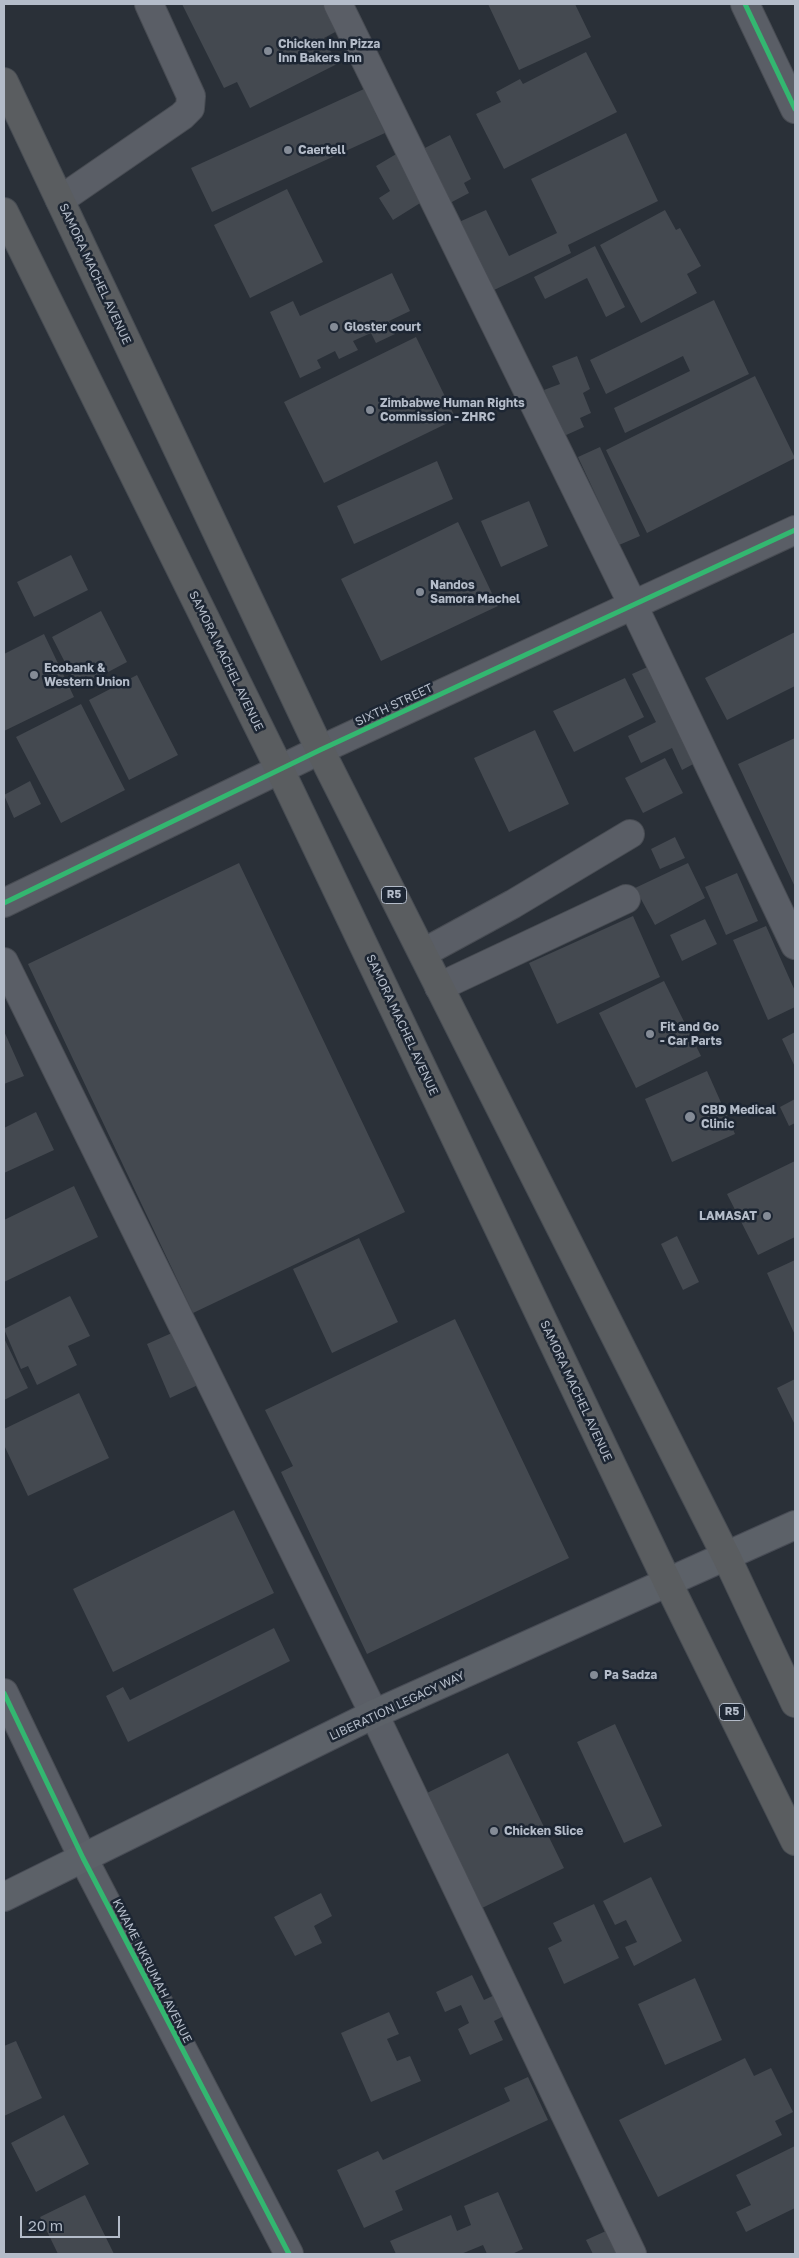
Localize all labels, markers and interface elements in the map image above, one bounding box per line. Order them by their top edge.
place label: Chicken Inn Pizza Inn Bakers Inn [278,37,380,65]
marker: Chicken Inn Pizza Inn Bakers Inn [262,45,274,57]
place label: Caertell [298,143,345,157]
marker: Caertell [282,144,294,156]
street label: SAMORA MACHEL AVENUE [56,201,134,347]
place label: Gloster court [344,320,421,334]
marker: Gloster court [328,321,340,333]
place label: Zimbabwe Human Rights Commission - ZHRC [380,396,525,424]
marker: Zimbabwe Human Rights Commission - ZHRC [364,404,376,416]
place label: Nandos Samora Machel [430,578,520,606]
marker: Nandos Samora Machel [414,586,426,598]
street label: SAMORA MACHEL AVENUE [186,589,266,733]
place label: Ecobank & Western Union [44,661,130,689]
marker: Ecobank & Western Union [28,669,40,681]
street label: SIXTH STREET [353,681,435,729]
road number: R5 [382,886,406,904]
street label: SAMORA MACHEL AVENUE [363,952,441,1098]
place label: Fit and Go - Car Parts [660,1020,722,1048]
marker: Fit and Go - Car Parts [644,1028,656,1040]
place label: CBD Medical Clinic [701,1103,776,1131]
marker: CBD Medical Clinic [683,1110,697,1124]
place label: LAMASAT [699,1209,757,1223]
marker: LAMASAT [761,1210,773,1222]
street label: SAMORA MACHEL AVENUE [537,1318,615,1464]
street label: LIBERATION LEGACY WAY [327,1668,467,1744]
place label: Pa Sadza [604,1668,657,1682]
marker: Pa Sadza [588,1669,600,1681]
road number: R5 [720,1704,744,1720]
place label: Chicken Slice [504,1824,583,1838]
marker: Chicken Slice [488,1825,500,1837]
street label: KWAME NKRUMAH AVENUE [109,1896,195,2046]
scale bar [22,2206,122,2238]
text: 20 m [28,2216,63,2234]

